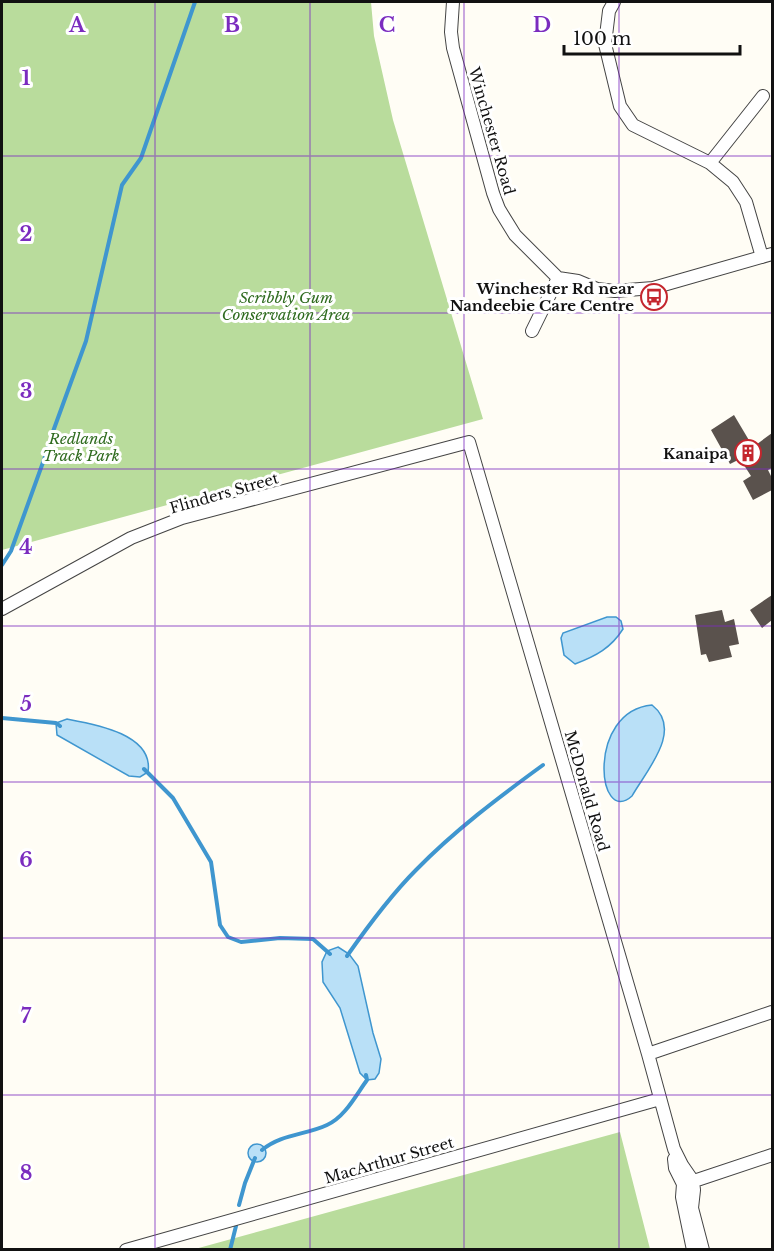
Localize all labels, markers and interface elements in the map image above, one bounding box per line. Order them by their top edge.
text: A [68,13,86,37]
text: B [224,13,240,37]
text: C [379,13,395,37]
text: D [533,13,551,37]
scale bar [564,18,740,56]
text: 100 m [573,28,631,50]
street label: Winchester Road [464,64,519,197]
text: 1 [22,66,31,90]
text: 2 [19,222,33,246]
place label: Winchester Rd near Nandeebie Care Centre [450,279,635,315]
bus stop icon: Winchester Rd near Nandeebie Care Centre [639,282,669,312]
park label: Scribbly Gum Conservation Area [222,288,350,324]
text: 3 [20,379,32,403]
park label: Redlands Track Park [42,429,120,465]
building icon: Kanaipa [733,438,763,468]
place label: Kanaipa [663,444,728,463]
street label: Flinders Street [167,468,281,518]
text: 4 [19,535,33,559]
text: 5 [20,692,32,716]
street label: McDonald Road [561,728,613,854]
text: 6 [19,848,33,872]
text: 7 [21,1004,32,1028]
street label: MacArthur Street [322,1132,456,1188]
text: 8 [20,1161,32,1185]

